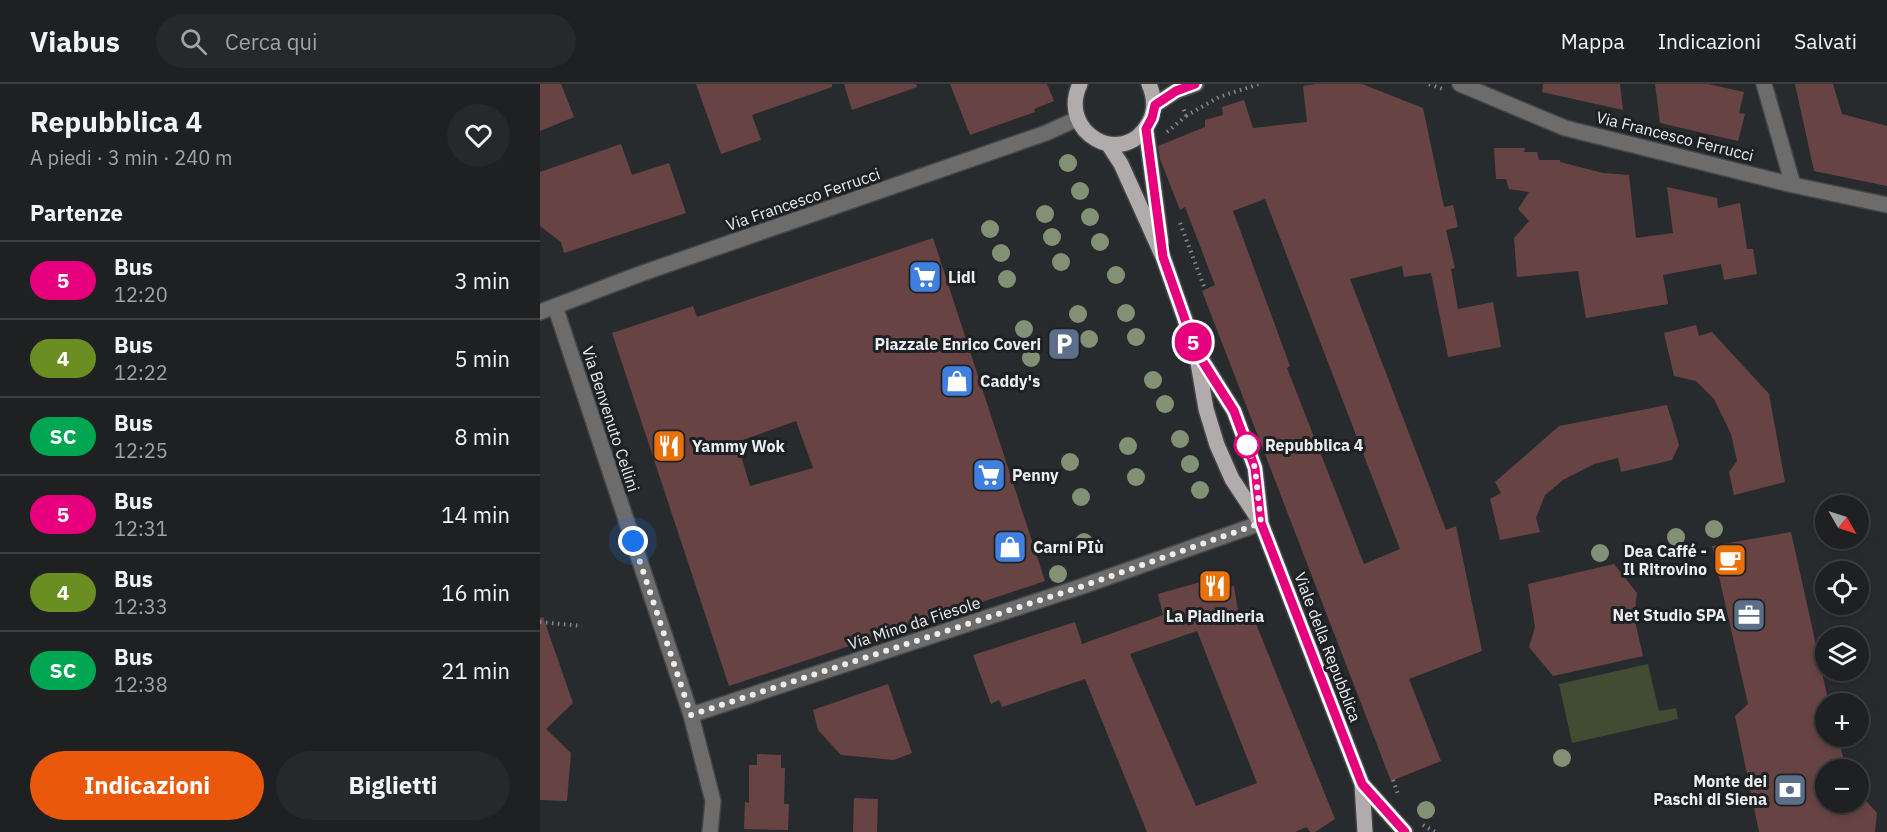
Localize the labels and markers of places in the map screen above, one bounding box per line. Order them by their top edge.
supermarket icon: Lidl [907,259,943,295]
place label: Lidl [948,267,976,287]
parking icon: Piazzale Enrico Coveri [1046,326,1082,362]
place label: Piazzale Enrico Coveri [874,334,1041,354]
shop icon: Caddy's [939,363,975,399]
place label: Caddy's [980,371,1040,391]
restaurant icon: Yammy Wok [651,428,687,464]
marker: Repubblica 4 [1234,432,1260,458]
place label: Repubblica 4 [1265,435,1364,455]
place label: Yammy Wok [692,436,785,456]
supermarket icon: Penny [971,457,1007,493]
place label: Penny [1012,465,1059,485]
shop icon: Carni PIù [992,529,1028,565]
place label: Carni PIù [1033,537,1104,557]
place label: Dea Caffé - Il Ritrovino [1623,541,1707,579]
cafe icon: Dea Caffé - Il Ritrovino [1712,542,1748,578]
restaurant icon: La Piadineria [1197,568,1233,604]
office icon: Net Studio SPA [1731,597,1767,633]
place label: Net Studio SPA [1613,605,1726,625]
place label: La Piadineria [1166,606,1264,626]
place label: Monte dei Paschi di Siena [1653,771,1767,809]
bank icon: Monte dei Paschi di Siena [1772,772,1808,808]

